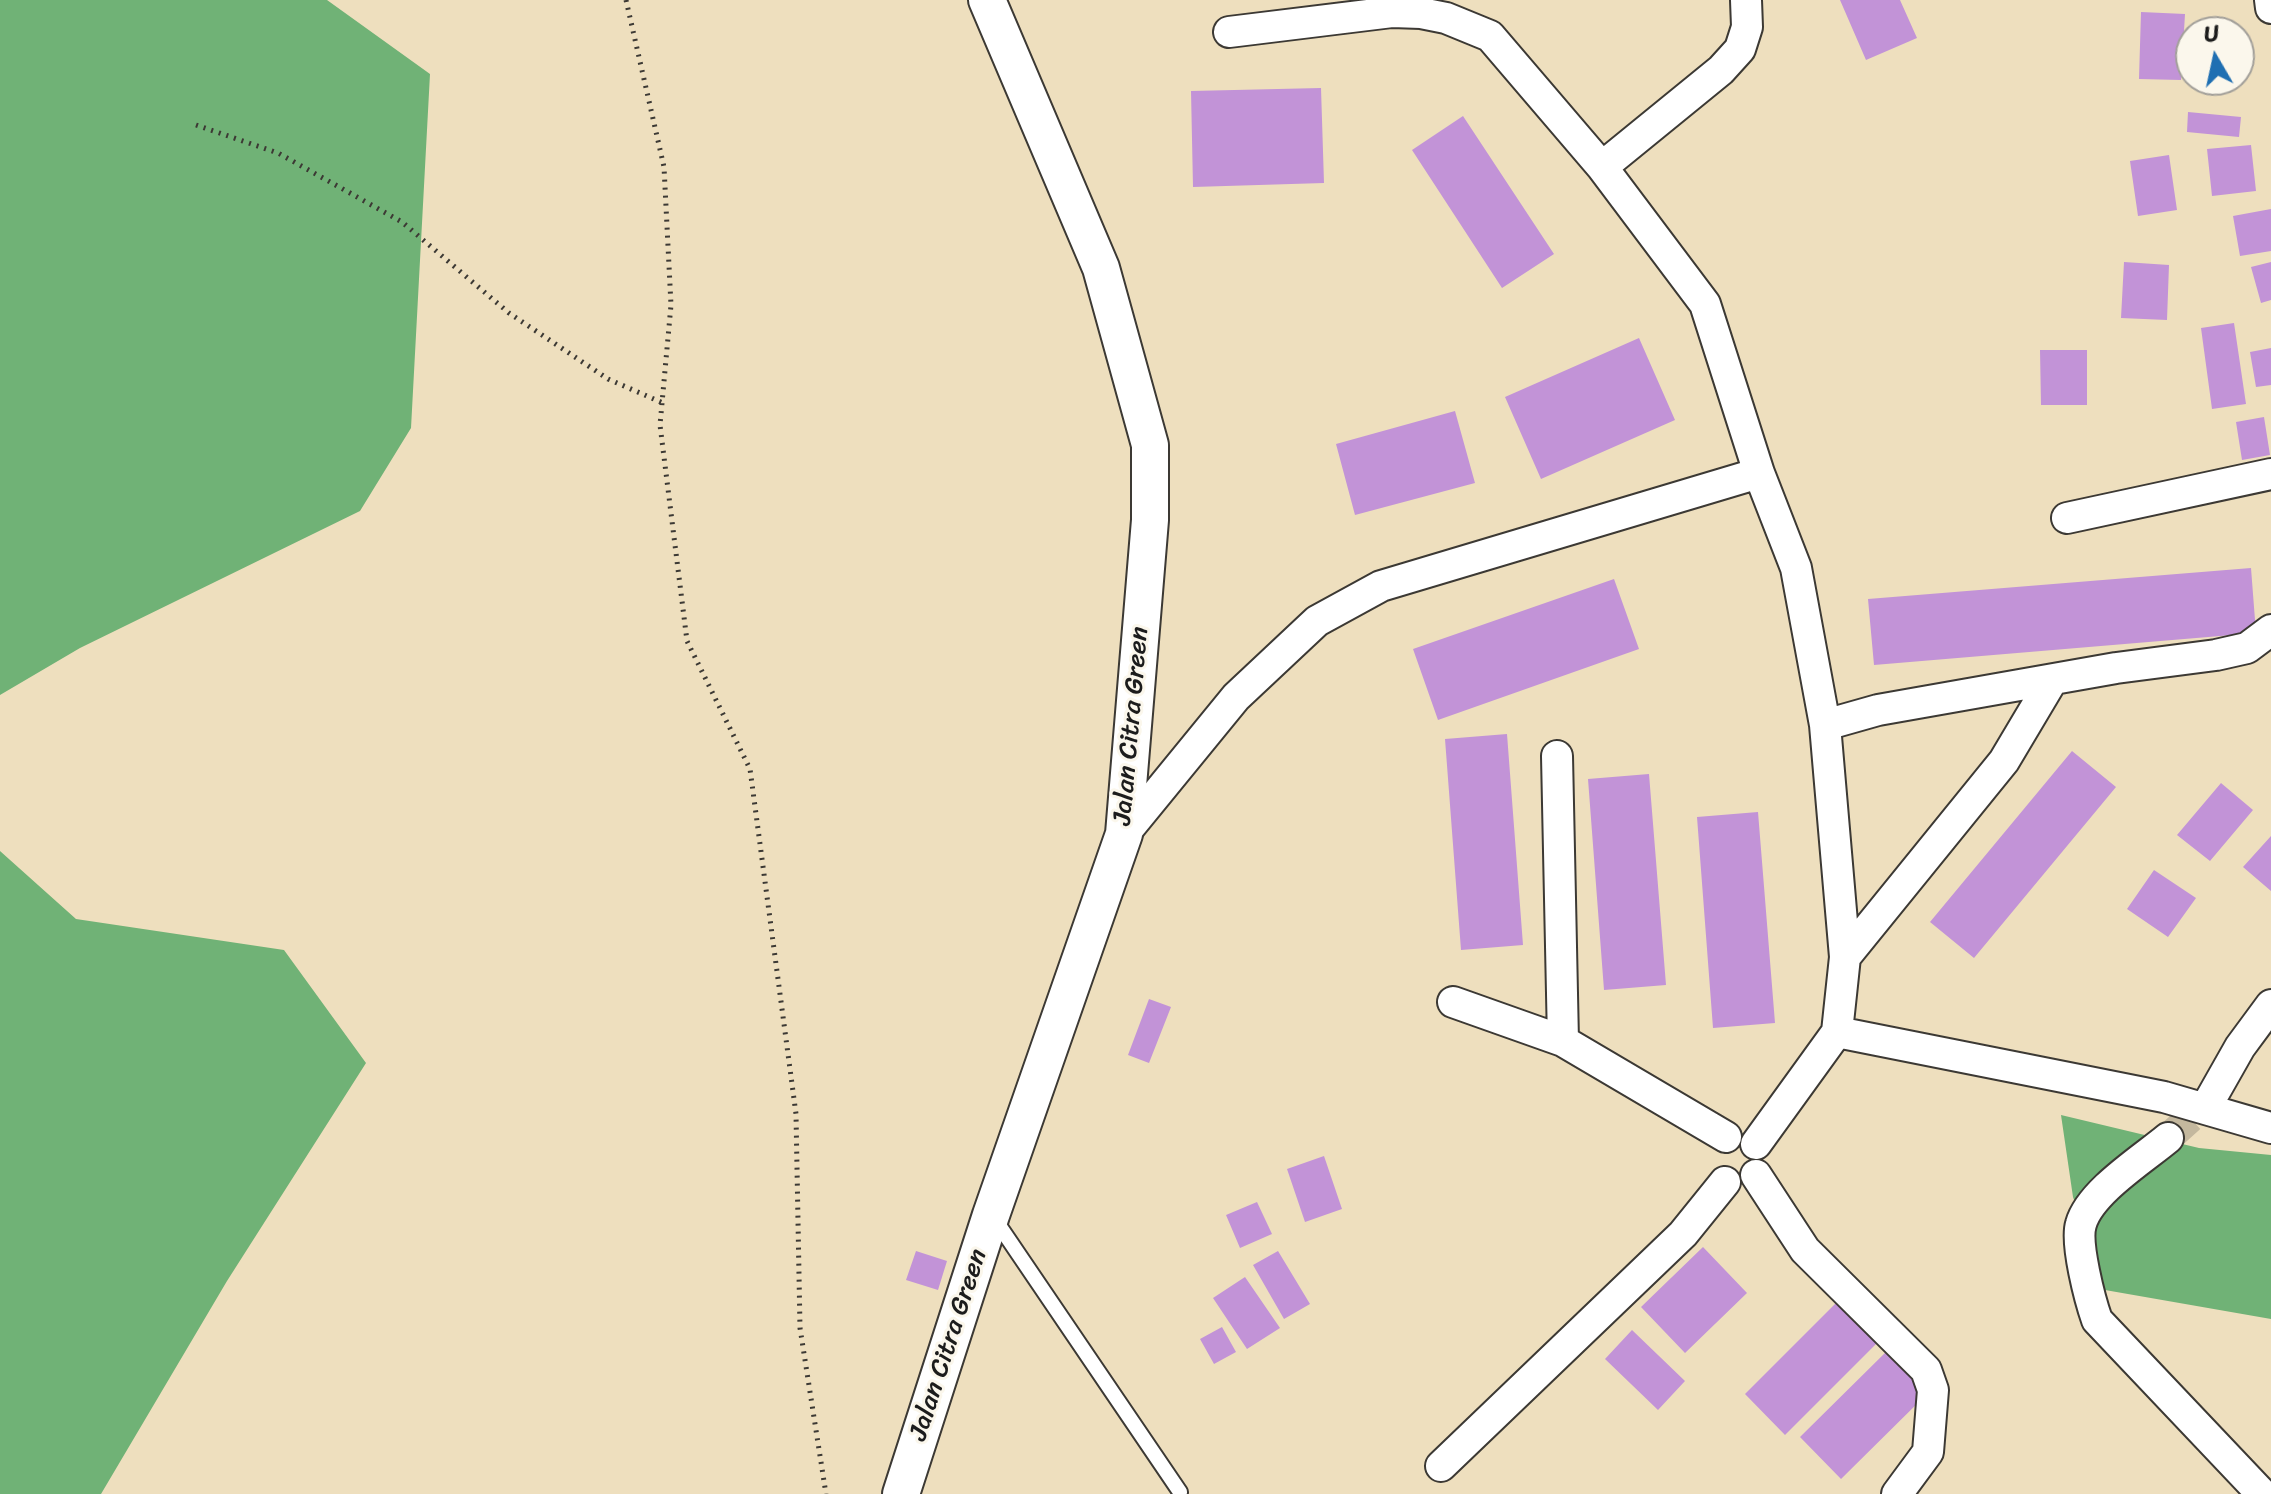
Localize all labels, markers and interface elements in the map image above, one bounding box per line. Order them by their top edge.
text: U [2201,13,2222,54]
north arrow [2175,16,2255,96]
street label: Jalan Citra Green [1108,625,1156,827]
street label: Jalan Citra Green [903,1245,995,1445]

